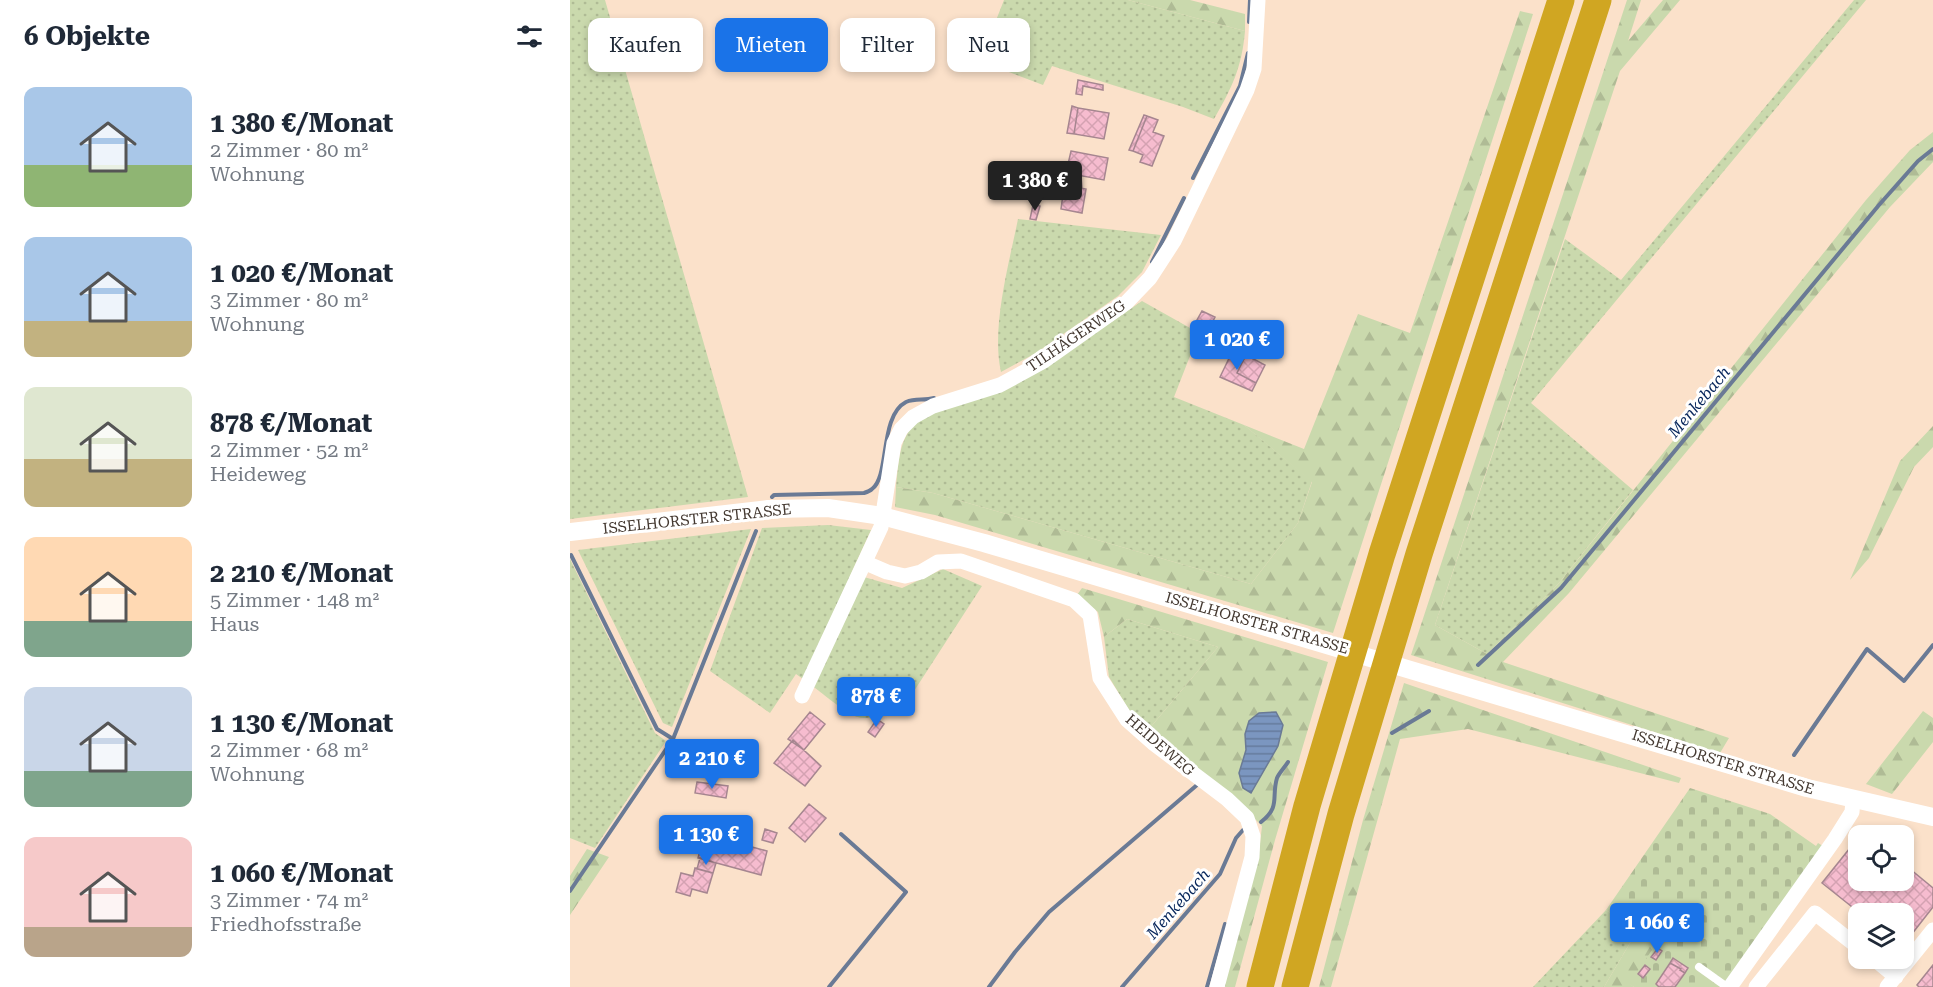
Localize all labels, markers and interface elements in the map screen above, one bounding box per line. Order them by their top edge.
chip: Kaufen [588,18,703,72]
chip: Mieten [715,18,828,72]
chip: Filter [840,18,935,72]
chip: Neu [947,18,1030,72]
icon: filters [513,20,546,53]
text: 6 Objekte [24,21,150,51]
text: 1 380 €/Monat [210,108,393,138]
icon: home [72,111,144,183]
text: 2 Zimmer · 80 m² [210,138,368,162]
pin: 1 380 € [980,161,1090,212]
text: Wohnung [210,162,304,186]
text: 1 380 € [1002,168,1068,192]
text: 1 020 €/Monat [210,258,393,288]
icon: home [72,261,144,333]
text: 3 Zimmer · 80 m² [210,288,368,312]
street label: TILHÄGERWEG [1023,296,1129,376]
text: Wohnung [210,312,304,336]
pin: 1 020 € [1182,320,1292,371]
text: 1 020 € [1204,327,1270,351]
water label: Menkebach [1663,363,1734,442]
text: 878 €/Monat [210,408,372,438]
icon: home [72,411,144,483]
text: 2 Zimmer · 52 m² [210,438,368,462]
text: Heideweg [210,462,306,486]
street label: ISSELHORSTER STRASSE [602,500,792,538]
text: 2 210 €/Monat [210,558,393,588]
icon: home [72,561,144,633]
text: 5 Zimmer · 148 m² [210,588,379,612]
street label: ISSELHORSTER STRASSE [1163,588,1351,658]
text: Haus [210,612,259,636]
pin: 878 € [834,677,918,728]
text: 878 € [851,684,901,708]
text: 1 130 €/Monat [210,708,393,738]
street label: HEIDEWEG [1122,710,1198,780]
icon: home [72,711,144,783]
street label: ISSELHORSTER STRASSE [1630,726,1816,798]
text: 2 Zimmer · 68 m² [210,738,368,762]
pin: 2 210 € [657,739,767,790]
text: 2 210 € [679,746,745,770]
text: Wohnung [210,762,304,786]
pin: 1 130 € [651,815,761,866]
text: 1 130 € [673,822,739,846]
map controls [1848,825,1914,969]
button: locate [1848,825,1914,891]
text: 1 060 €/Monat [210,858,393,888]
icon: home [72,861,144,933]
water label: Menkebach [1142,865,1214,944]
text: 3 Zimmer · 74 m² [210,888,368,912]
pin: 1 060 € [1602,903,1712,954]
button: layers [1848,903,1914,969]
text: 1 060 € [1624,910,1690,934]
text: Friedhofsstraße [210,912,362,936]

